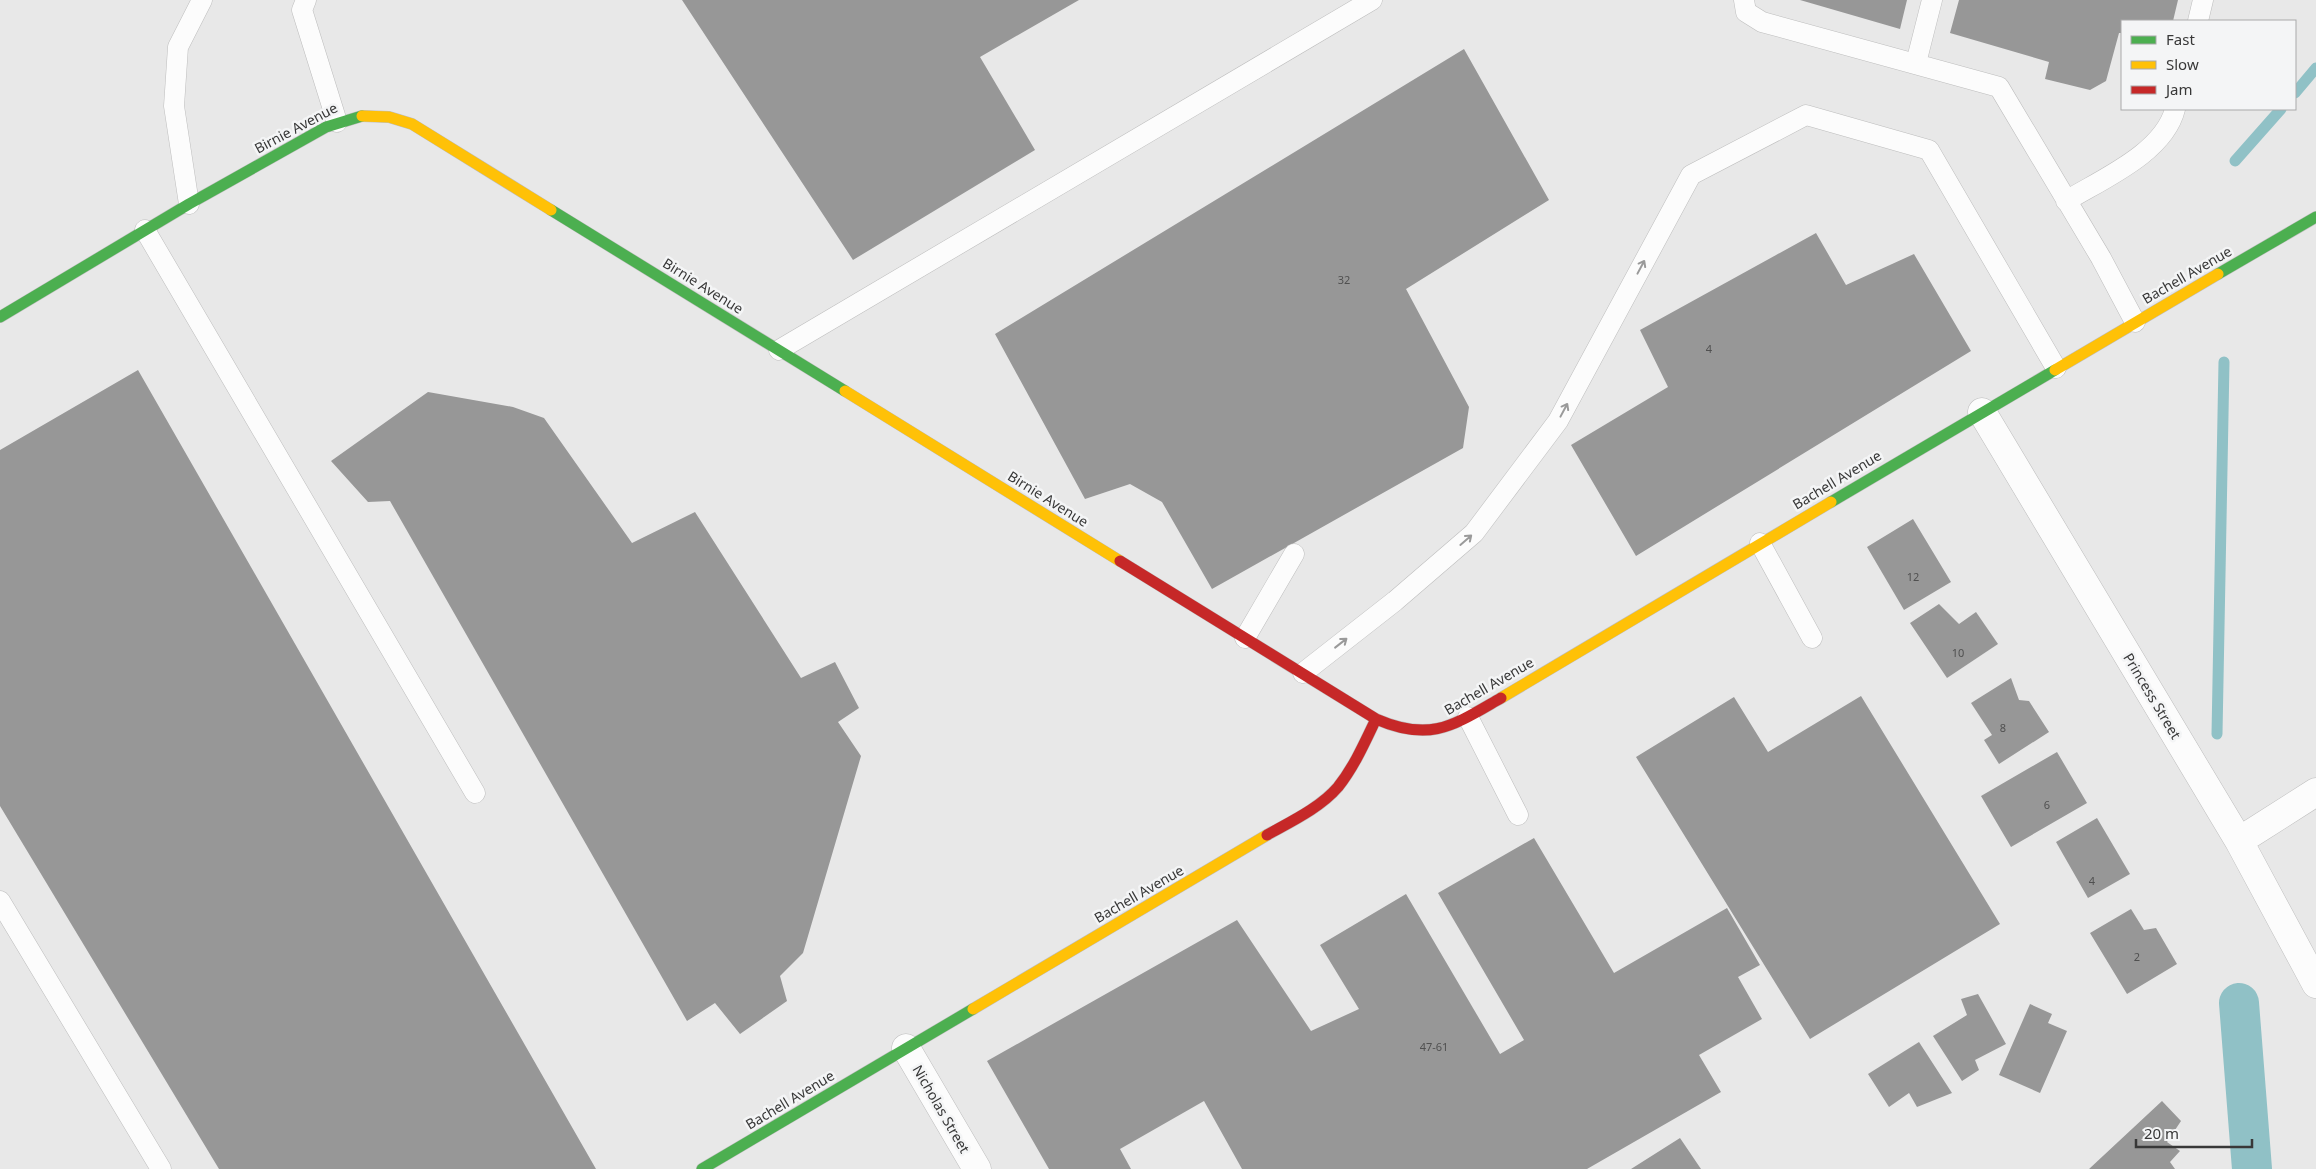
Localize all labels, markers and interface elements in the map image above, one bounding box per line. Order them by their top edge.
legend [2121,20,2296,110]
text: Fast [2166,29,2195,49]
text: Slow [2166,54,2199,74]
text: Jam [2164,79,2193,99]
street label: Birnie Avenue [251,98,341,157]
street label: Bachell Avenue [2139,241,2235,308]
street label: Birnie Avenue [659,253,747,318]
one-way arrow [1637,260,1646,275]
house number: 32 [1338,272,1350,287]
house number: 4 [1706,341,1713,356]
one-way arrow [1560,403,1569,418]
street label: Bachell Avenue [1789,446,1885,514]
street label: Birnie Avenue [1004,466,1092,531]
one-way arrow [1460,534,1473,545]
house number: 12 [1907,569,1919,584]
one-way arrow [1334,638,1347,649]
house number: 10 [1952,645,1964,660]
street label: Princess Street [2119,649,2186,742]
street label: Bachell Avenue [1441,652,1537,719]
house number: 8 [2000,720,2006,735]
house number: 6 [2044,797,2050,812]
street label: Bachell Avenue [1091,860,1187,927]
house number: 4 [2089,873,2096,888]
house number: 2 [2134,949,2140,964]
house number: 47-61 [1420,1039,1448,1054]
street label: Nicholas Street [908,1061,974,1156]
street label: Bachell Avenue [742,1066,838,1134]
scale bar [2136,1116,2252,1148]
text: 20 m [2144,1123,2179,1143]

